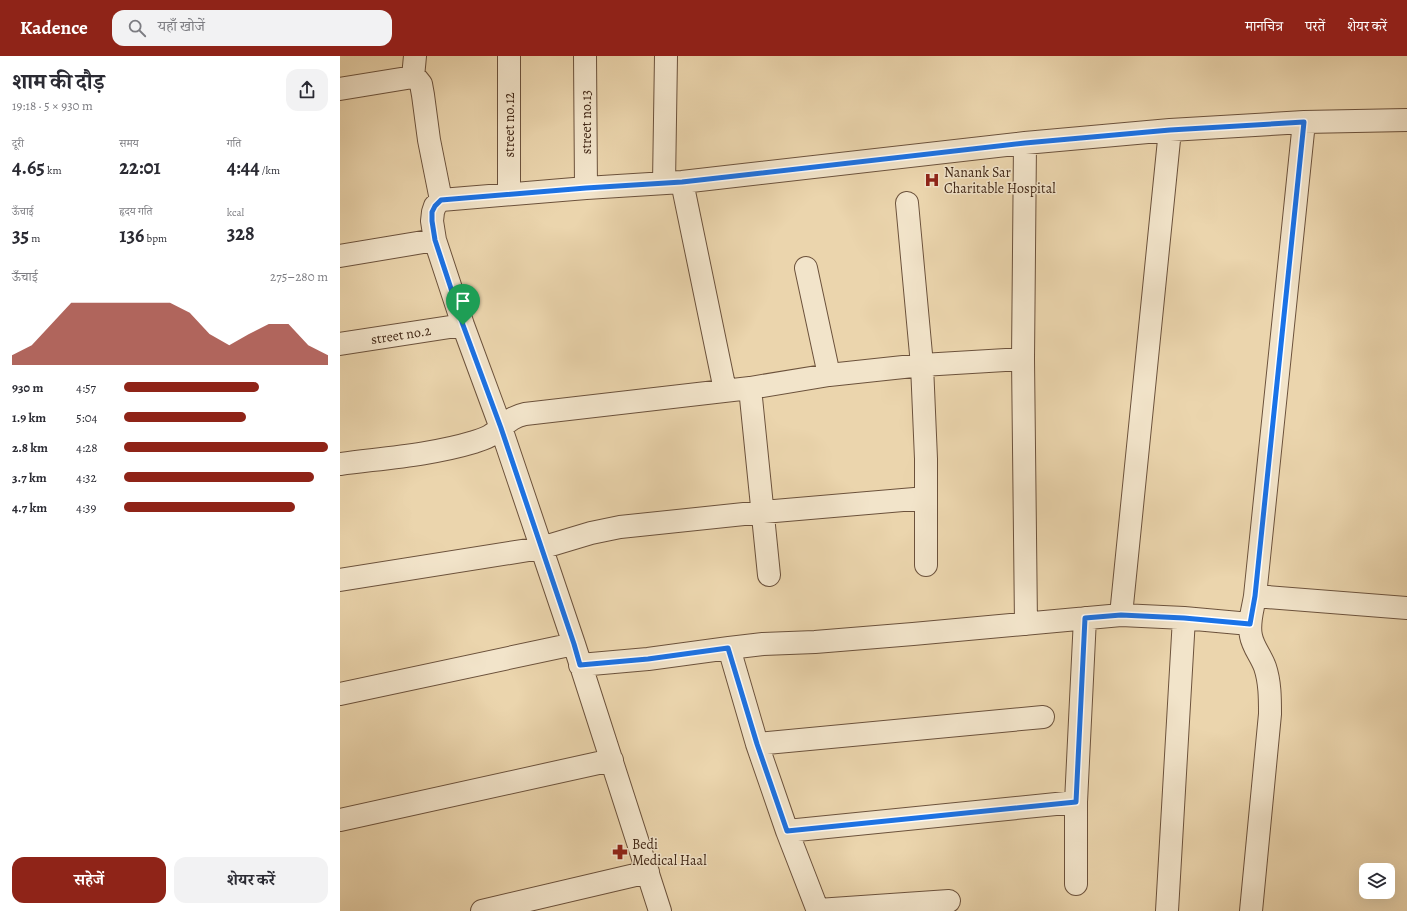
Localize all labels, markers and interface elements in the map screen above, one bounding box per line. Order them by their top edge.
search box [112,10,392,46]
text: Kadence [20,15,88,41]
text: यहाँ खोजें [158,16,205,36]
icon: search [126,17,148,39]
text: मानचित्र [1245,17,1283,36]
text: परतें [1305,17,1325,36]
text: शेयर करें [1347,17,1387,36]
text: शाम की दौड़ [12,67,104,97]
button: share [286,69,328,111]
street label: street no.13 [577,90,596,154]
street label: street no.12 [500,92,519,158]
text: 19:18 · 5 × 930 m [12,97,93,114]
text: दूरी [12,136,24,151]
text: समय [119,136,139,151]
text: गति [227,136,241,151]
text: 4.65 [12,154,45,181]
text: 22:01 [119,154,161,181]
text: 4:44 [227,154,260,181]
text: km [45,163,62,178]
text: /km [260,163,280,178]
place label: Nanank Sar Charitable Hospital [944,163,1056,198]
hospital icon: Nanank Sar Charitable Hospital [923,171,941,189]
text: ऊँचाई [12,204,34,219]
text: हृदय गति [119,204,152,219]
text: kcal [227,205,244,220]
text: 328 [227,220,255,247]
text: 35 [12,222,29,249]
text: 136 [119,222,144,249]
text: m [29,231,40,246]
text: bpm [144,231,167,246]
text: ऊँचाई [12,268,38,285]
text: 275–280 m [270,268,328,285]
pin [446,284,480,325]
icon: arrive [452,290,474,312]
street label: street no.2 [370,321,433,349]
text: 930 m [12,379,43,396]
text: 4:57 [76,379,96,396]
text: 1.9 km [12,409,46,426]
text: 5:04 [76,409,98,426]
text: 2.8 km [12,439,48,456]
text: 4:28 [76,439,97,456]
text: 3.7 km [12,469,47,486]
text: 4:32 [76,469,97,486]
text: 4.7 km [12,499,47,516]
text: 4:39 [76,499,96,516]
place label: Bedi Medical Haal [632,835,707,870]
pharmacy icon: Bedi Medical Haal [611,843,629,861]
button: सहेजें [12,857,166,903]
button: शेयर करें [174,857,328,903]
map controls [1359,863,1395,899]
button: layers [1359,863,1395,899]

